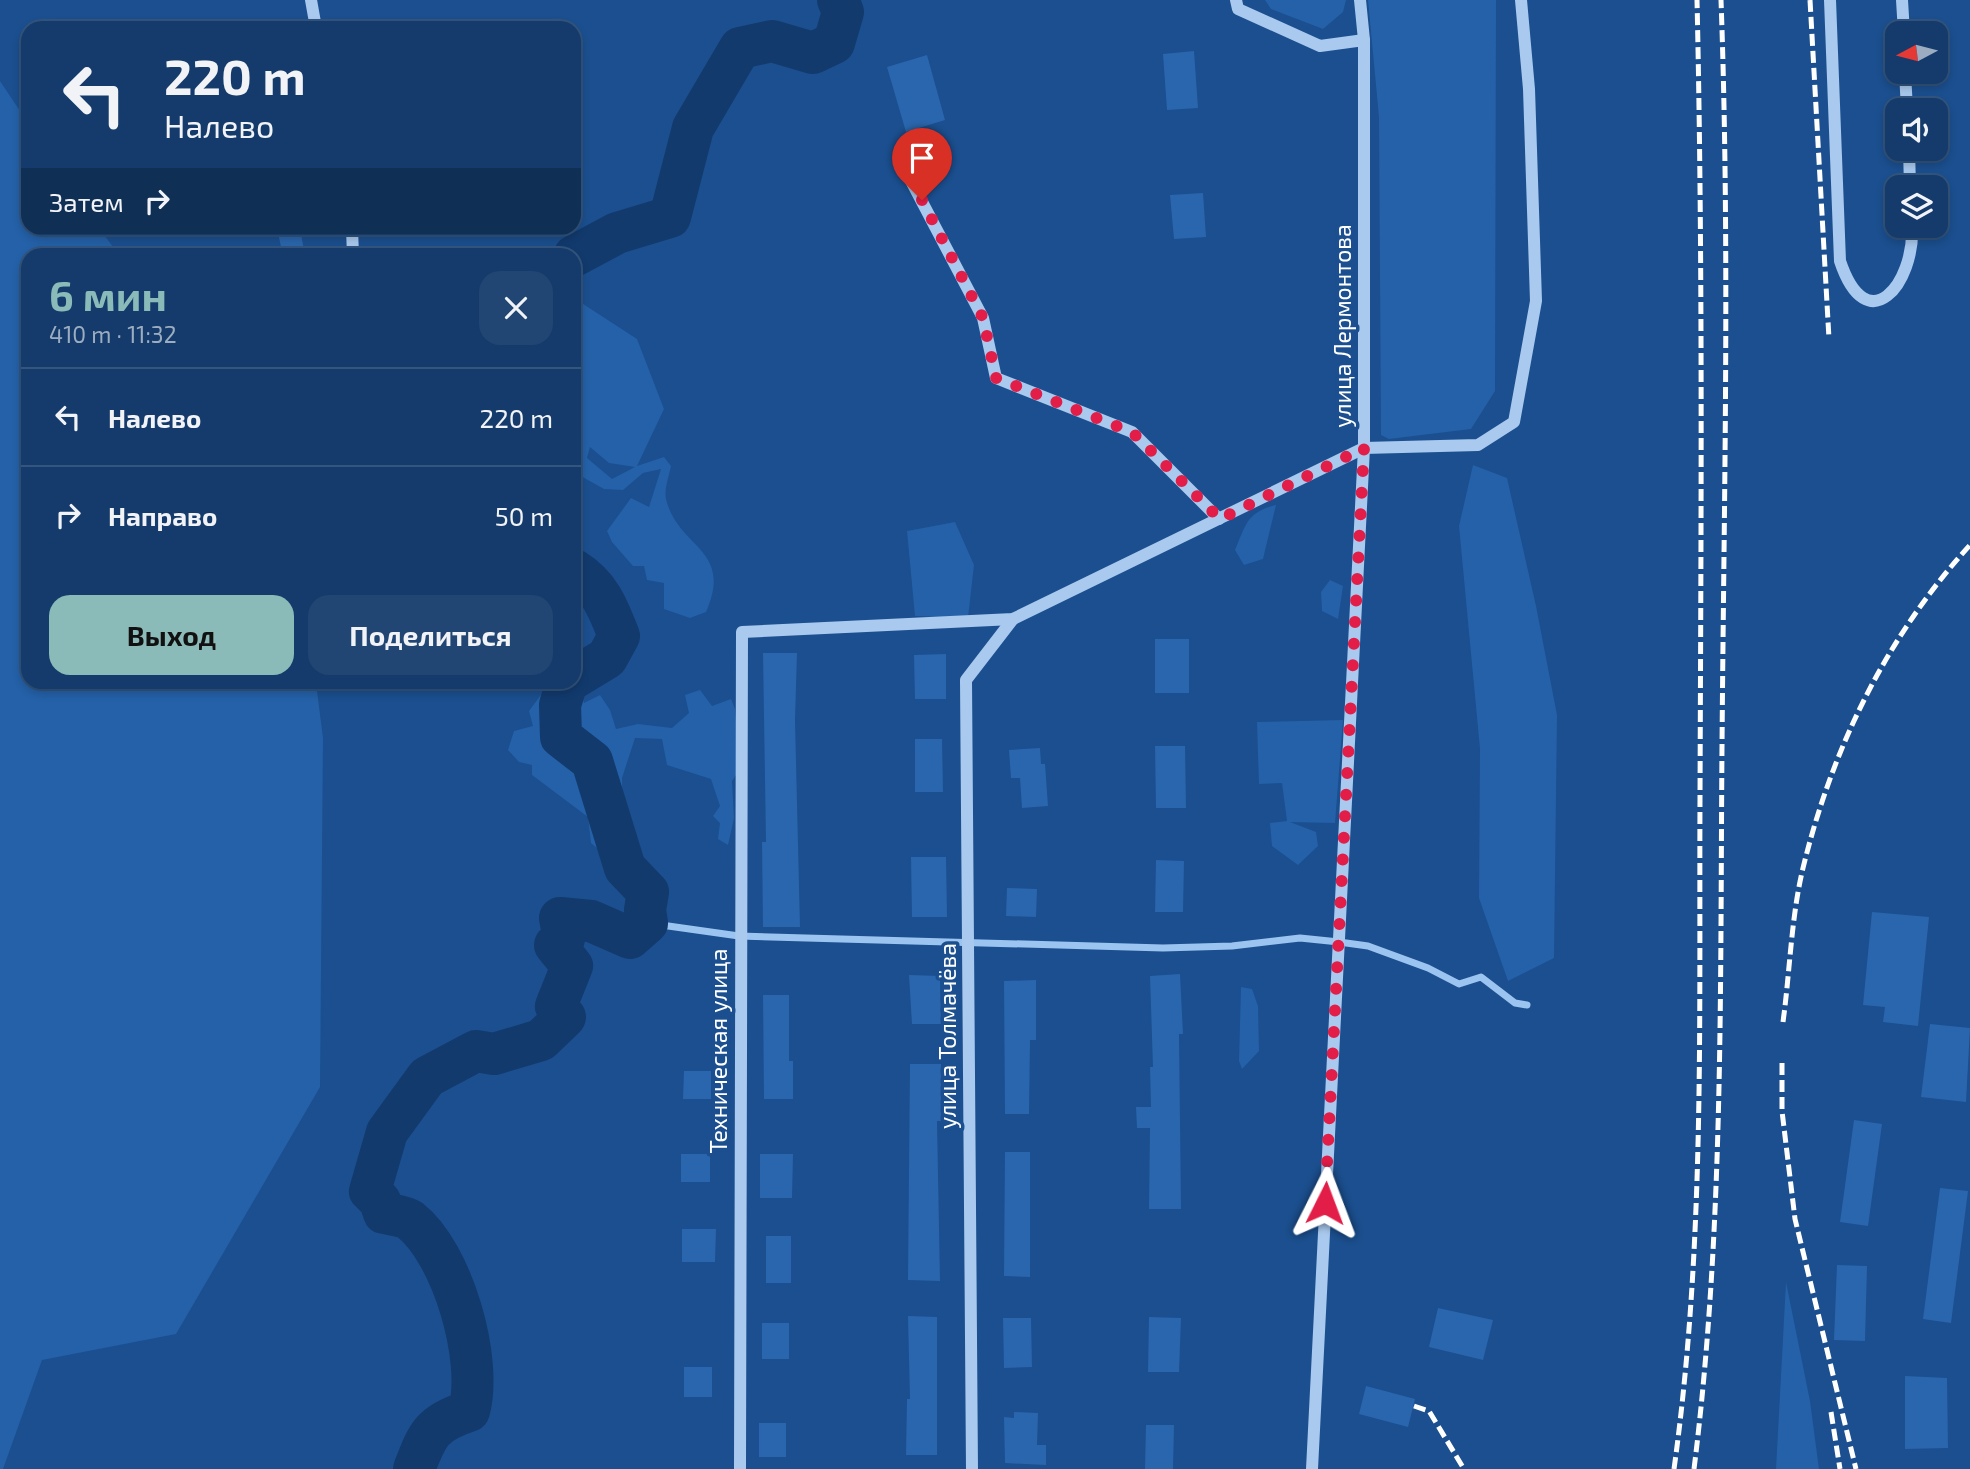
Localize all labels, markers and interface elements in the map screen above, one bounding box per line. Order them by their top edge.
north arrow [1885,21,1948,84]
map controls [1885,21,1948,238]
text: 220 m [164,46,306,105]
icon: left [49,49,140,140]
button: sound [1885,98,1948,161]
text: Налево [164,106,274,144]
pin [892,128,952,200]
icon: arrive [903,139,941,177]
button: layers [1885,175,1948,238]
icon: right [138,182,176,220]
text: Затем [49,186,124,217]
street label: улица Лермонтова [1328,224,1357,428]
text: 6 мин [49,269,167,319]
button: close [479,271,553,345]
text: 410 m · 11:32 [49,320,177,348]
icon: left [49,398,87,436]
text: Налево [108,402,201,433]
text: 220 m [480,402,553,433]
icon: right [49,496,87,534]
text: Направо [108,500,217,531]
text: 50 m [495,500,553,531]
button: Выход [49,595,294,675]
button: Поделиться [308,595,553,675]
street label: улица Толмачёва [933,943,962,1129]
street label: Техническая улица [704,949,733,1153]
position arrow [1288,1166,1362,1240]

